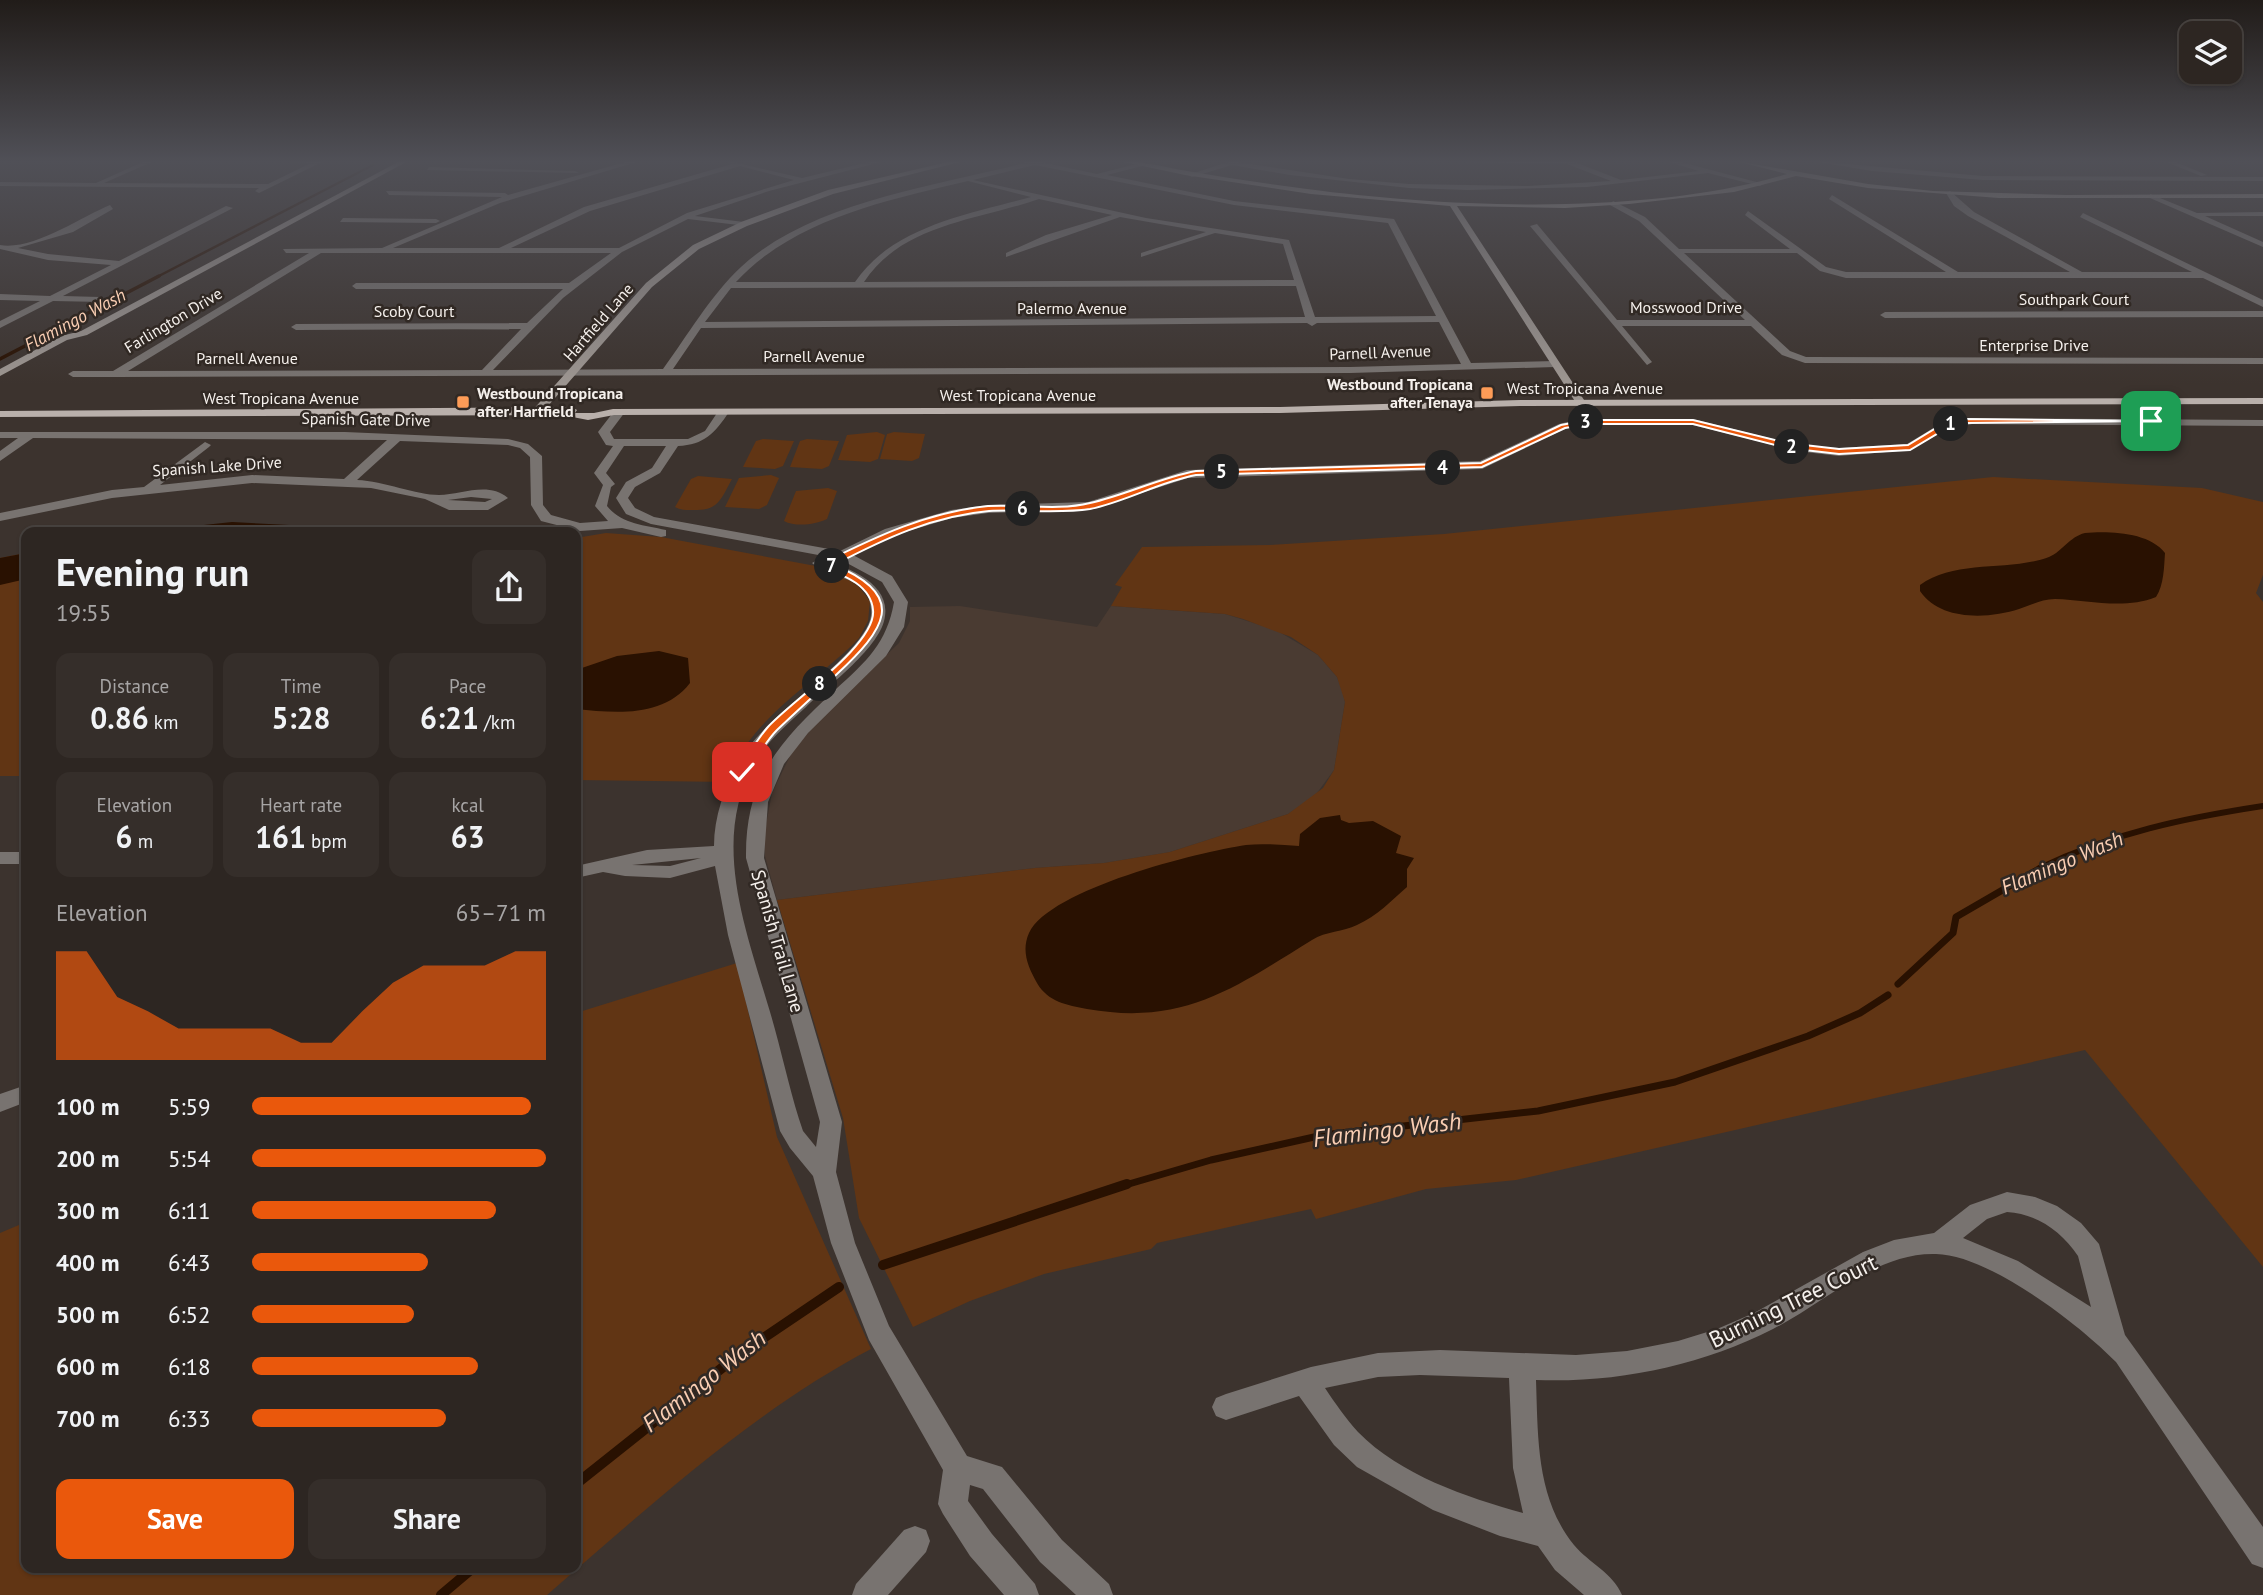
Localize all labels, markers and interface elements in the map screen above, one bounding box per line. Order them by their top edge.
map controls [2179,21,2242,84]
button: layers [2179,21,2242,84]
street label: Hartfield Lane [559,279,637,365]
water label: Flamingo Wash [20,283,130,356]
street label: Farlington Drive [120,283,226,357]
street label: Southpark Court [2019,289,2130,309]
street label: Mosswood Drive [1630,297,1742,317]
street label: Palermo Avenue [1017,298,1127,318]
street label: Scoby Court [374,301,455,321]
street label: Enterprise Drive [1979,335,2089,355]
street label: Parnell Avenue [1329,340,1431,364]
street label: Parnell Avenue [763,346,865,366]
street label: Parnell Avenue [196,348,298,368]
place label: Westbound Tropicana after Tenaya [1327,374,1473,412]
street label: West Tropicana Avenue [1507,378,1663,398]
place label: Westbound Tropicana after Hartfield [477,383,623,421]
street label: West Tropicana Avenue [940,385,1096,405]
marker: Westbound Tropicana after Tenaya [1479,385,1495,401]
street label: West Tropicana Avenue [203,388,359,408]
pin [2121,391,2181,451]
marker: Westbound Tropicana after Hartfield [455,394,471,410]
icon: arrive [2132,402,2170,440]
pin: 3 [1568,404,1604,440]
pin: 1 [1934,406,1968,442]
street label: Spanish Gate Drive [301,408,431,430]
text: 3 [1580,409,1591,433]
text: 1 [1945,411,1956,435]
pin: 2 [1774,430,1810,464]
text: 2 [1786,434,1797,458]
pin: 4 [1426,450,1460,486]
street label: Spanish Lake Drive [152,452,282,480]
pin: 5 [1204,454,1240,490]
text: 4 [1437,455,1448,479]
text: 5 [1216,459,1227,483]
pin: 6 [1006,491,1040,526]
text: 6 [1017,496,1028,520]
text: Evening run [56,547,249,596]
pin: 7 [814,548,850,584]
button: share [472,550,546,624]
text: 7 [826,553,837,577]
text: 19:55 [56,598,111,627]
pin: 8 [802,666,838,702]
text: 8 [814,671,825,695]
text: Distance [100,674,169,698]
text: Time [281,674,321,698]
text: Pace [449,674,486,698]
text: 0.86 [90,698,149,737]
text: 5:28 [271,698,331,737]
text: 6:21 [420,698,479,737]
text: km [149,710,178,734]
text: /km [479,710,515,734]
pin [712,742,772,802]
icon: check [723,753,761,791]
text: Elevation [96,793,172,817]
text: Heart rate [260,793,342,817]
text: kcal [451,793,484,817]
text: 6 [116,817,133,856]
text: 161 [255,817,306,856]
text: 63 [451,817,485,856]
water label: Flamingo Wash [1996,825,2127,900]
text: m [133,829,153,853]
text: bpm [306,829,347,853]
street label: Spanish Trail Lane [746,867,810,1015]
text: Elevation [56,898,148,927]
text: 65–71 m [456,898,546,927]
text: 100 m [56,1092,119,1121]
text: 5:59 [168,1092,211,1121]
water label: Flamingo Wash [1311,1105,1463,1154]
text: 200 m [56,1144,119,1173]
text: 5:54 [168,1144,211,1173]
text: 300 m [56,1196,119,1225]
text: 6:11 [168,1196,211,1225]
street label: Burning Tree Court [1704,1247,1882,1354]
text: 400 m [56,1248,119,1277]
text: 6:43 [168,1248,211,1277]
text: 500 m [56,1300,119,1329]
text: 6:52 [168,1300,211,1329]
water label: Flamingo Wash [635,1322,772,1439]
text: 600 m [56,1352,119,1381]
text: 6:18 [168,1352,211,1381]
text: 700 m [56,1404,119,1433]
text: 6:33 [168,1404,211,1433]
button: Save [56,1479,294,1559]
button: Share [308,1479,546,1559]

